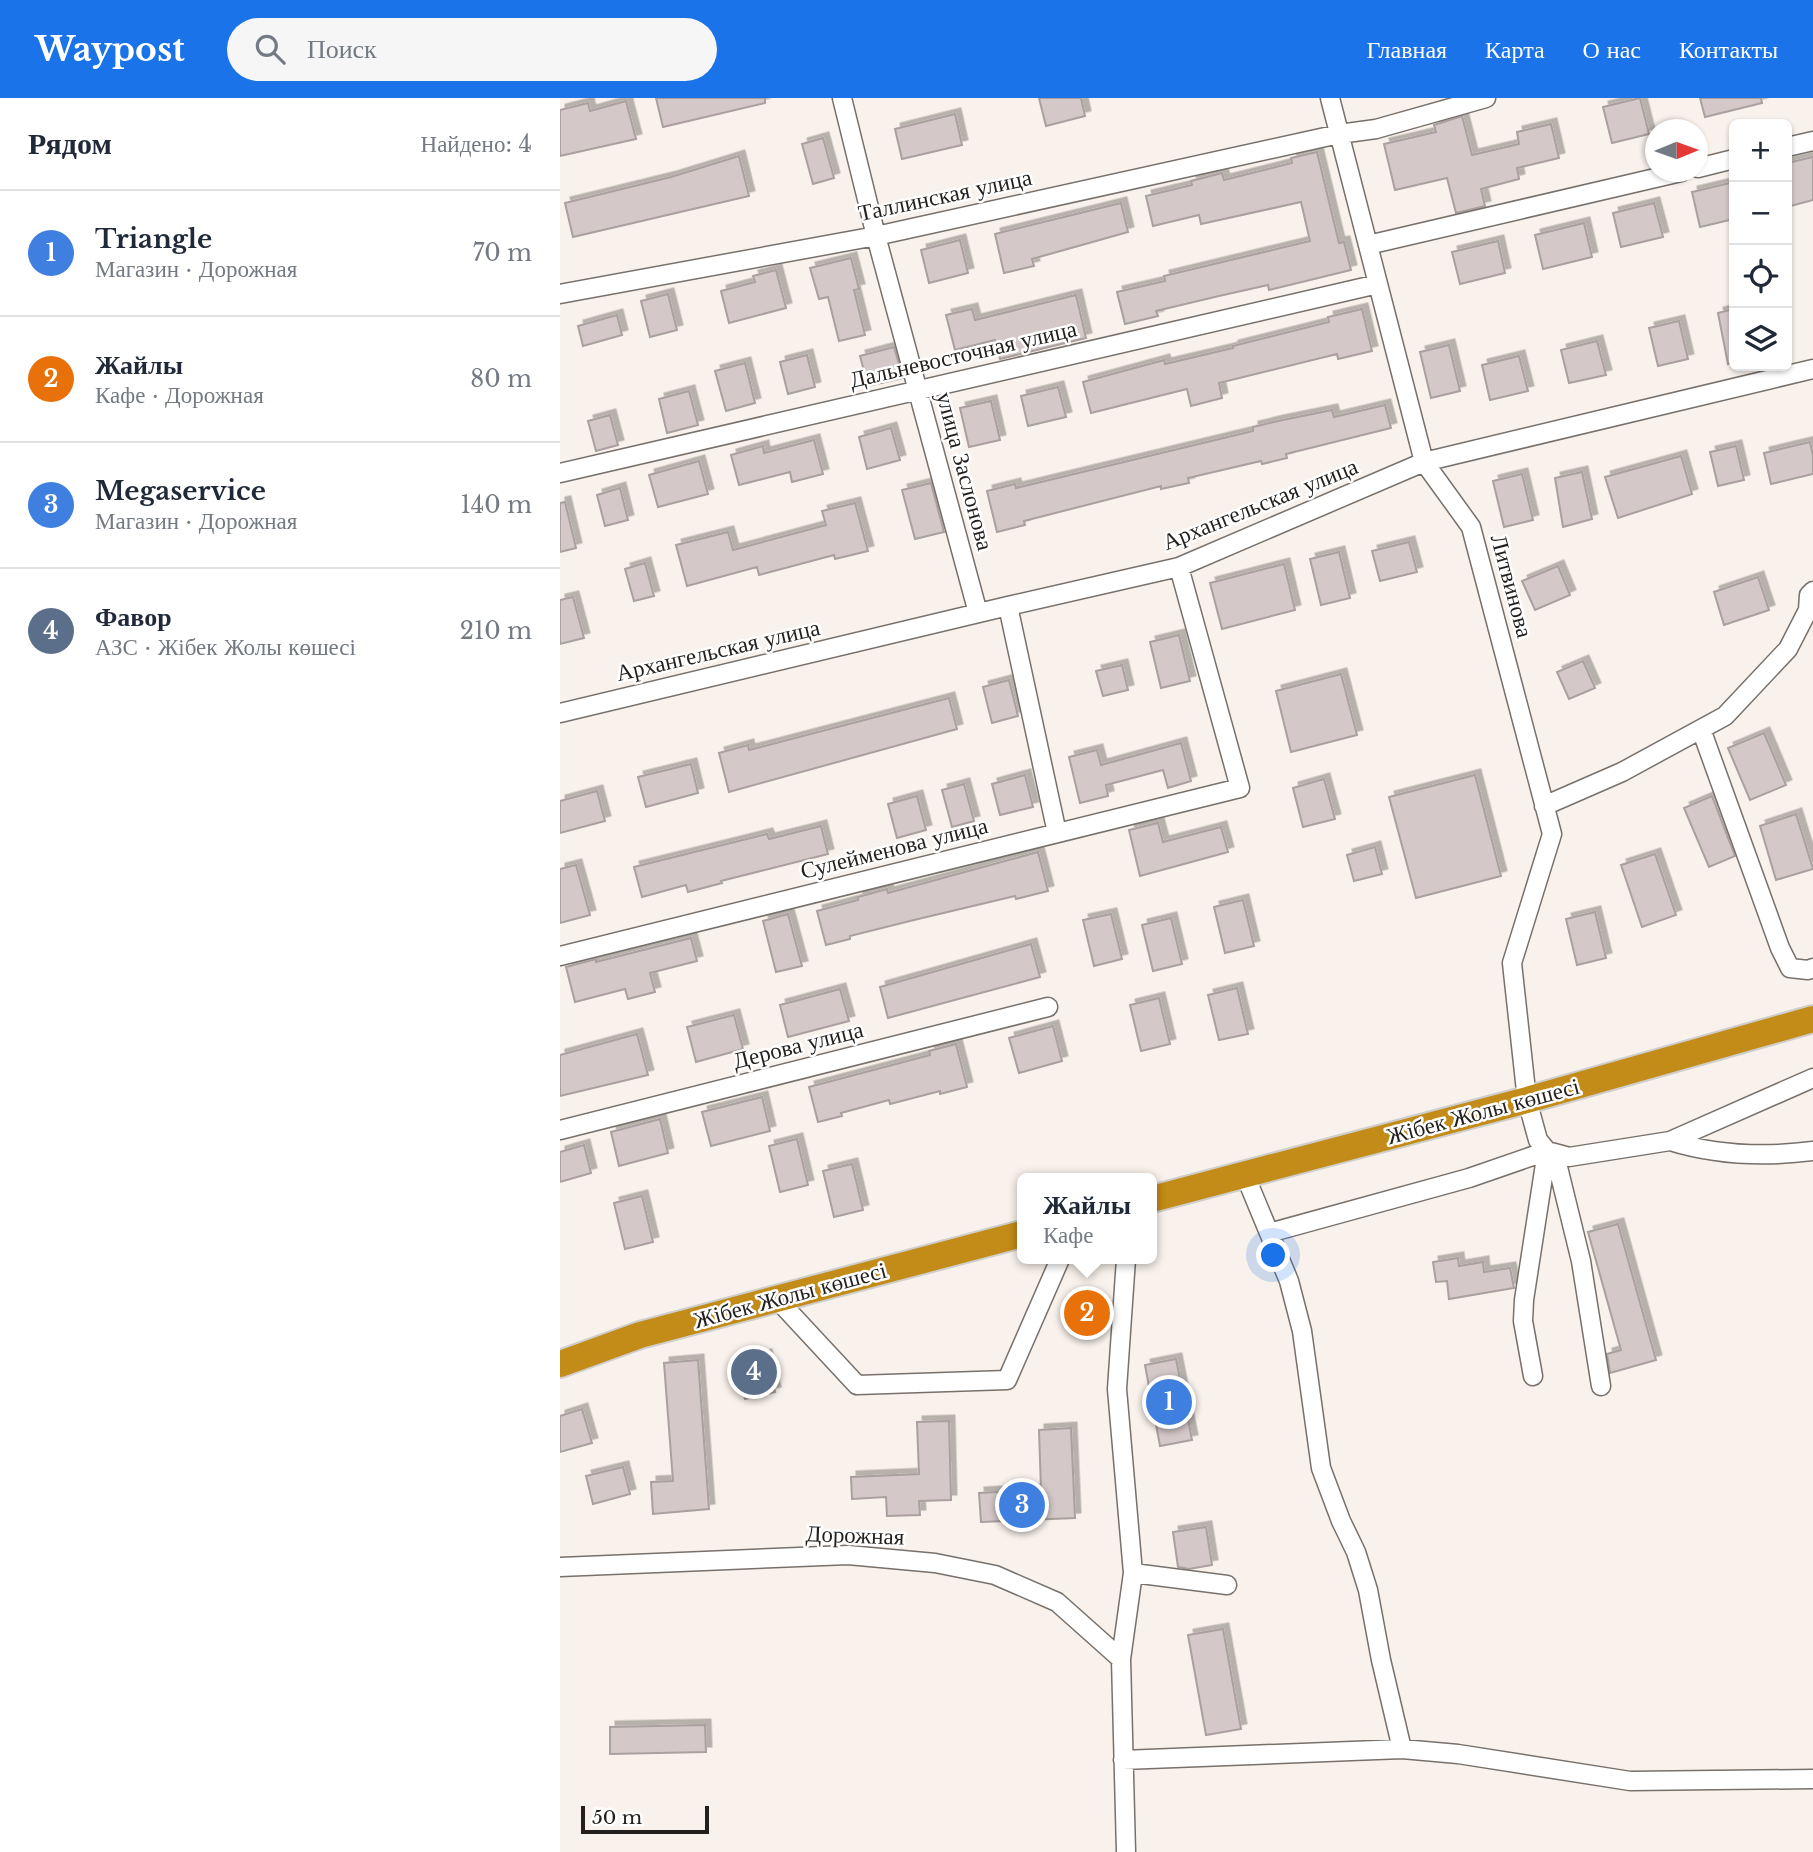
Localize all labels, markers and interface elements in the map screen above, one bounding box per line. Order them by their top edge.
search box [227,18,717,81]
text: Waypost [35,29,185,70]
icon: search [251,30,289,68]
text: Поиск [307,33,377,65]
text: Главная [1367,35,1447,64]
text: Карта [1485,35,1545,64]
text: О нас [1583,35,1641,64]
text: Контакты [1679,35,1778,64]
north arrow [1645,119,1708,182]
map controls [1729,119,1792,371]
button: + [1729,119,1792,182]
text: Рядом [28,125,112,162]
text: Найдено: 4 [421,130,532,158]
street label: Таллинская улица [856,163,1034,227]
button: − [1729,182,1792,245]
text: Triangle [95,223,212,255]
text: 1 [46,239,56,267]
text: 70 m [473,239,532,267]
button: locate [1729,245,1792,308]
text: Магазин · Дорожная [95,255,297,283]
button: layers [1729,308,1792,371]
street label: Дальневосточная улица [847,314,1079,394]
text: Жайлы [95,349,183,381]
text: 2 [44,365,58,393]
text: 80 m [470,365,532,393]
text: Кафе · Дорожная [95,381,264,409]
street label: улица Заслонова [930,389,1000,553]
street label: Архангельская улица [1158,452,1362,556]
text: Megaservice [95,475,266,507]
text: 3 [44,491,58,519]
text: 140 m [461,491,532,519]
text: Магазин · Дорожная [95,507,297,535]
street label: Литвинова [1485,531,1539,641]
text: Фавор [95,601,172,633]
street label: Архангельская улица [613,613,823,687]
text: 4 [43,617,59,645]
text: 210 m [460,617,532,645]
text: АЗС · Жібек Жолы көшесі [95,633,356,661]
street label: Сулейменова улица [797,811,991,885]
street label: Дерова улица [730,1015,866,1075]
street label: Жібек Жолы көшесі [1384,1072,1582,1150]
popup [1017,1173,1157,1264]
text: Жайлы [1043,1189,1131,1221]
text: Кафе [1043,1221,1093,1249]
your location [1256,1238,1290,1272]
street label: Жібек Жолы көшесі [691,1256,889,1334]
pin: 2 [1064,1287,1110,1339]
pin: 4 [731,1346,777,1398]
pin: 1 [1146,1376,1192,1428]
pin: 3 [999,1479,1045,1531]
street label: Дорожная [805,1519,905,1551]
scale bar [581,1803,709,1835]
text: 50 m [592,1806,642,1829]

